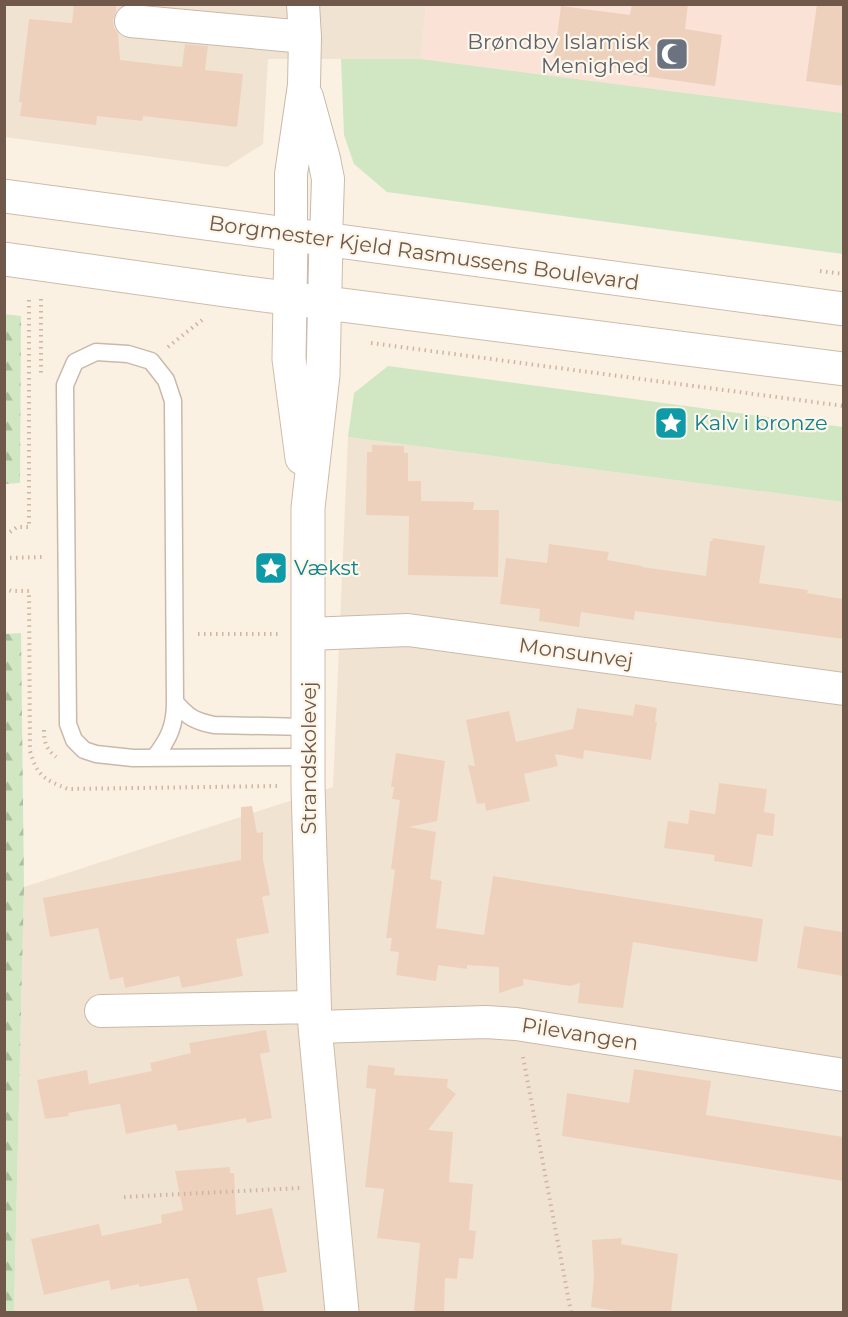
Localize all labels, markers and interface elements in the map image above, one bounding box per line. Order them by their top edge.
place label: Brøndby Islamisk Menighed [467,29,649,78]
mosque icon: Brøndby Islamisk Menighed [654,36,690,72]
street label: Borgmester Kjeld Rasmussens Boulevard [207,210,641,295]
place icon: Kalv i bronze [653,405,689,441]
place label: Kalv i bronze [694,410,828,435]
place icon: Vækst [253,550,289,586]
place label: Vækst [294,555,359,580]
street label: Monsunvej [517,632,635,673]
street label: Strandskolevej [296,682,321,834]
street label: Pilevangen [520,1012,640,1055]

